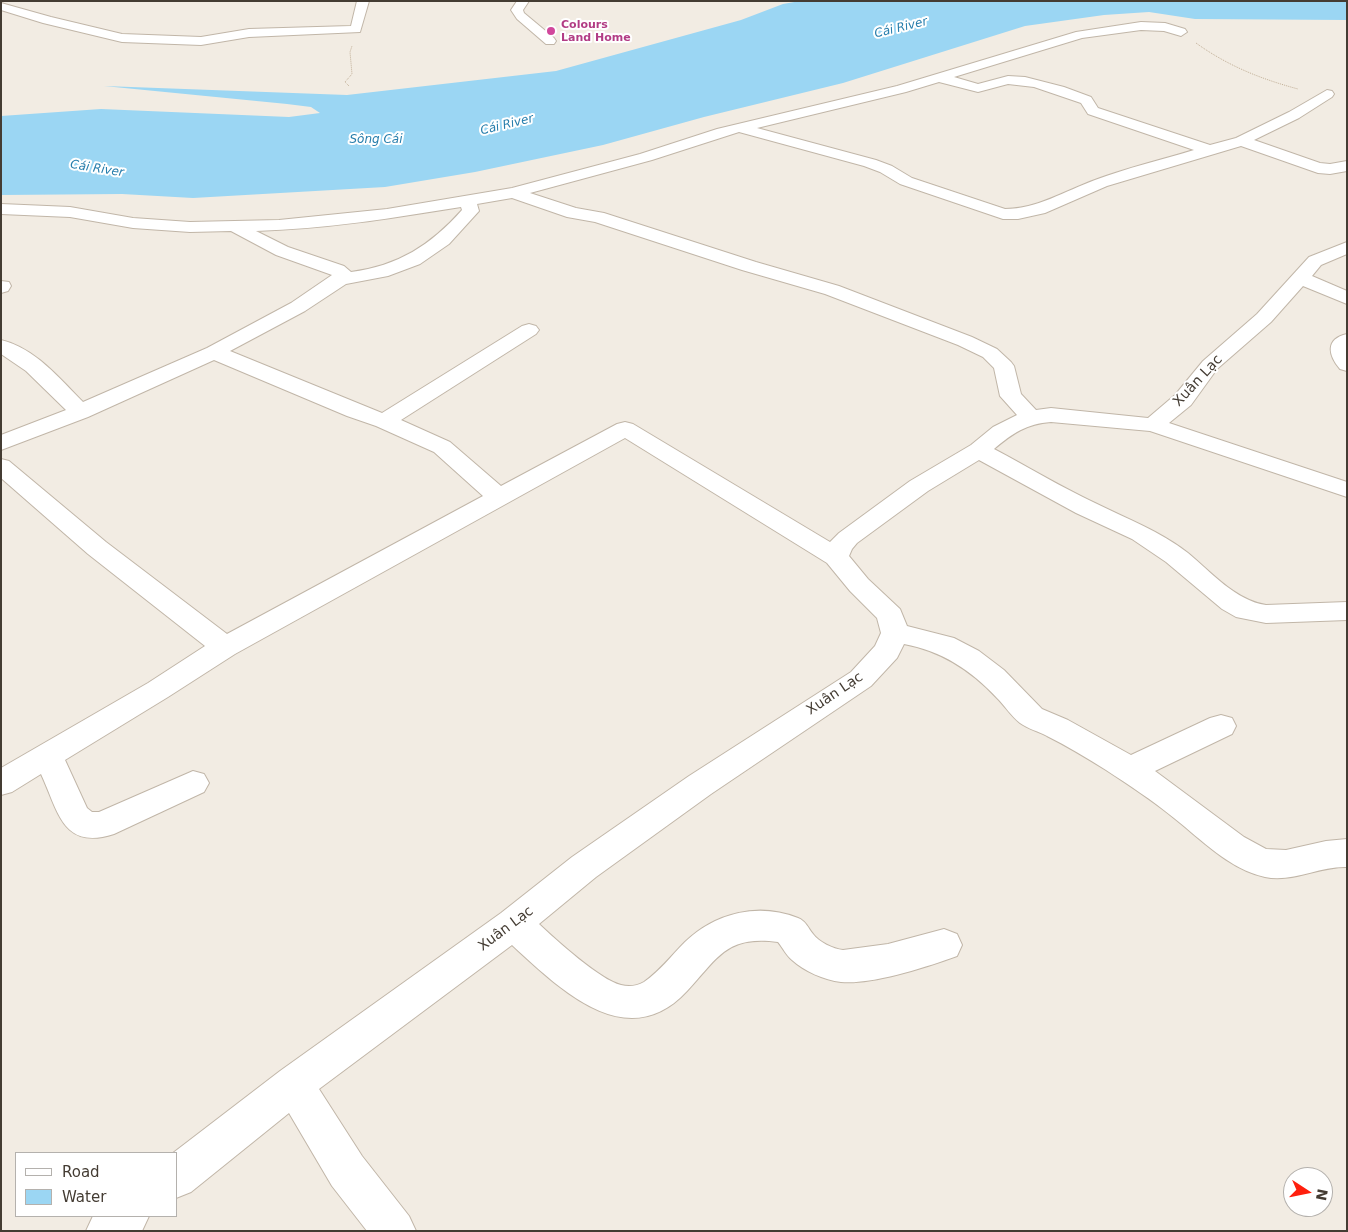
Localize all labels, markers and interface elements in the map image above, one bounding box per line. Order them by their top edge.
water label: Cái River [873,14,929,42]
place label: Colours Land Home [561,18,631,44]
marker: Colours Land Home [545,25,557,37]
water label: Cái River [479,111,535,139]
water label: Sông Cái [349,133,403,147]
water label: Cái River [69,158,125,180]
street label: Xuân Lạc [1170,352,1226,410]
street label: Xuân Lạc [804,669,866,719]
street label: Xuân Lạc [475,903,537,955]
legend [15,1152,178,1217]
text: Road [62,1163,100,1181]
north arrow [1283,1167,1333,1217]
text: N [1313,1187,1331,1202]
text: Water [62,1188,106,1206]

